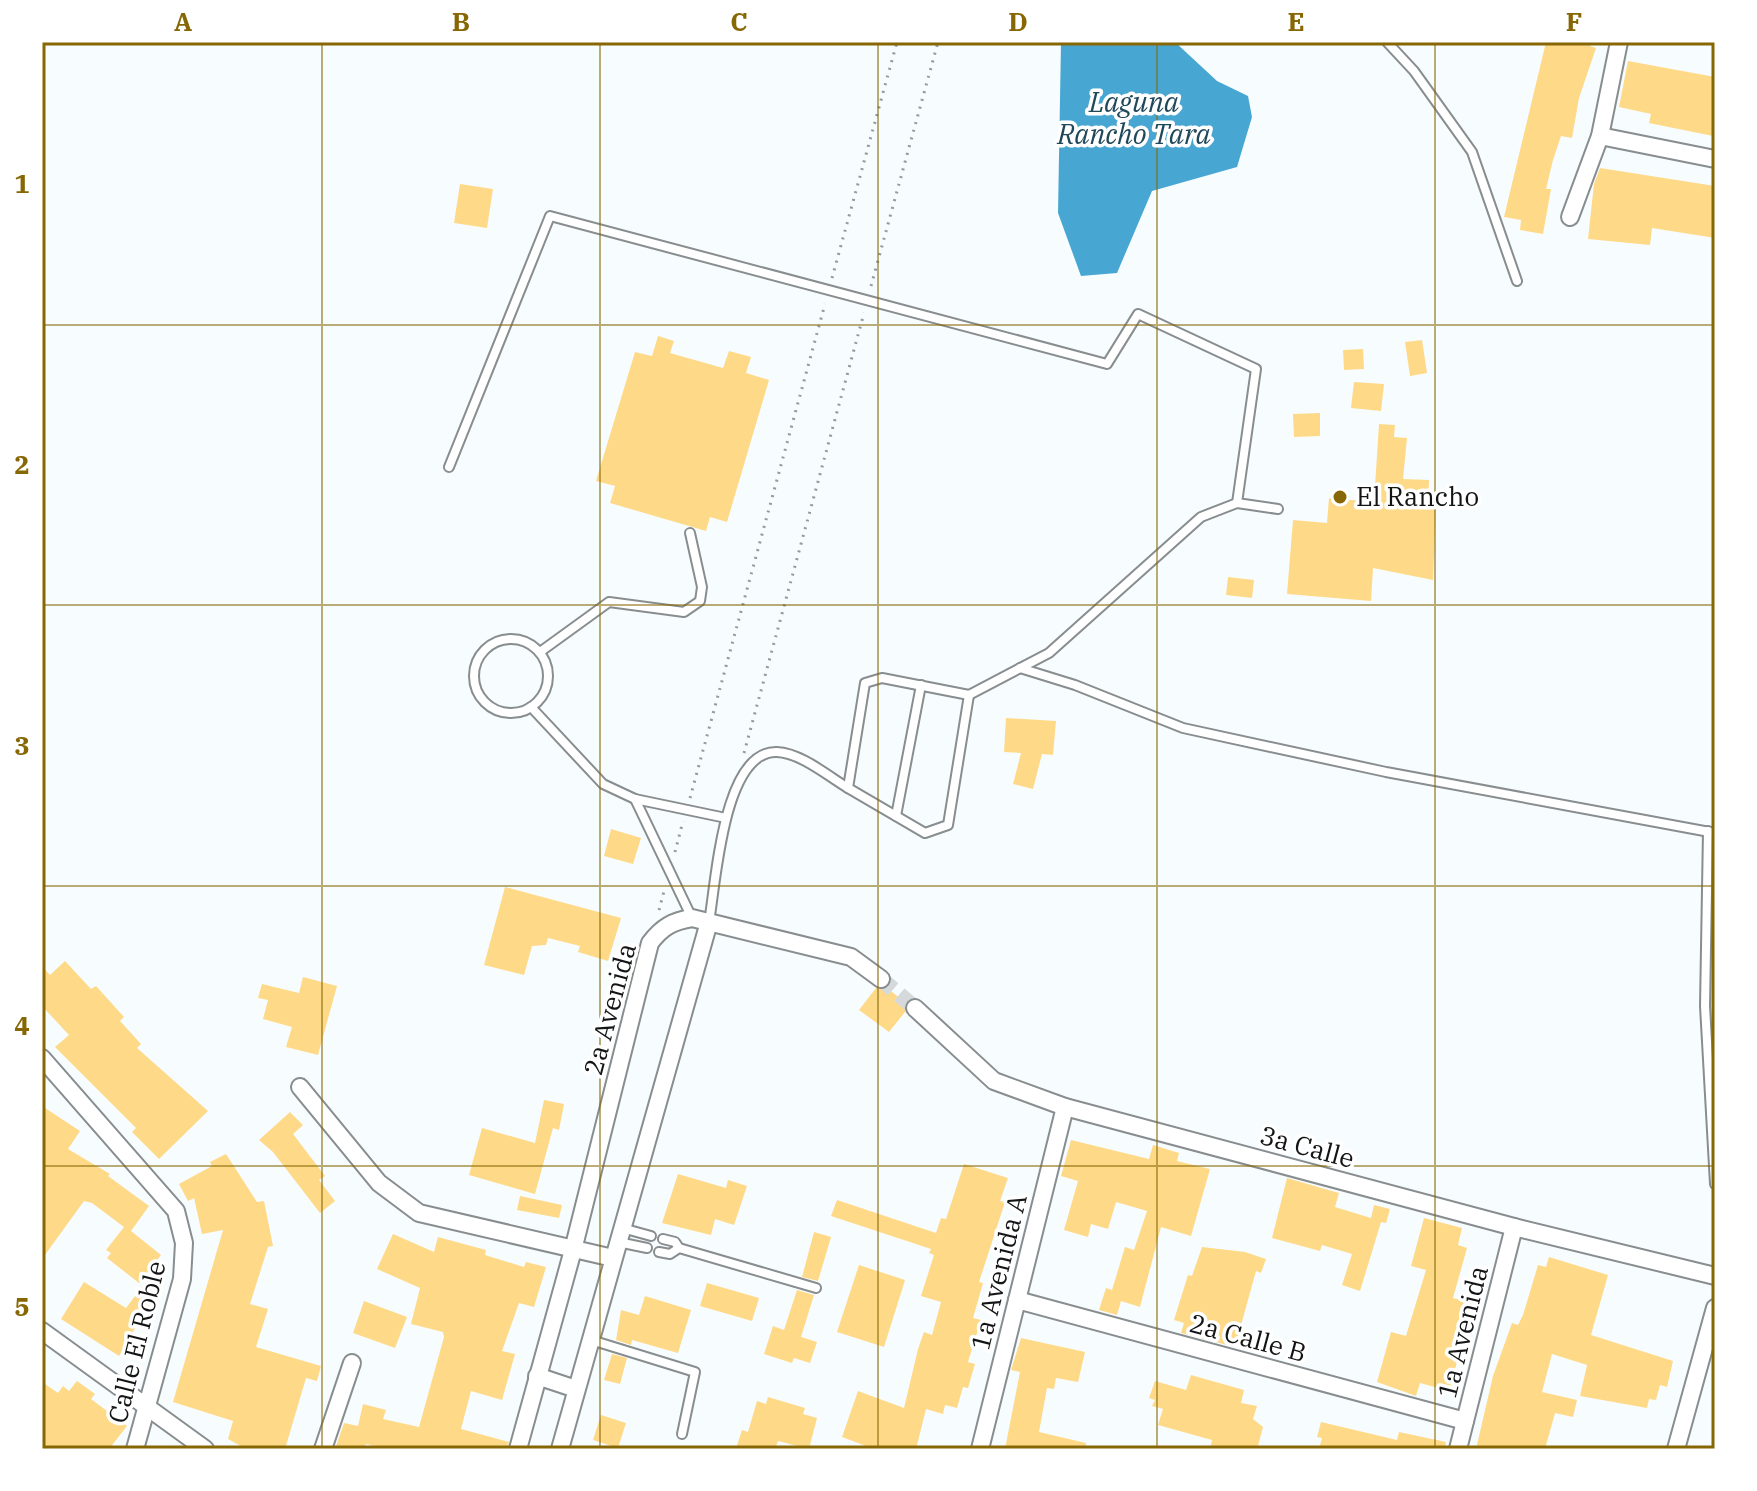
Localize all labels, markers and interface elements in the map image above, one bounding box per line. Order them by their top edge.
text: A [174,4,192,38]
text: B [452,4,470,38]
text: C [730,4,748,38]
text: D [1008,4,1028,38]
text: E [1287,4,1305,38]
text: F [1566,4,1582,38]
water label: Laguna Rancho Tara [1056,83,1211,152]
text: 1 [14,166,30,200]
text: 2 [14,447,30,481]
place label: El Rancho [1356,479,1479,513]
marker: El Rancho [1331,488,1349,506]
text: 3 [14,728,30,762]
street label: 2a Avenida [575,939,643,1079]
text: 4 [14,1008,30,1042]
street label: 3a Calle [1256,1117,1358,1175]
street label: 1a Avenida A [962,1190,1034,1353]
street label: Calle El Roble [99,1257,173,1426]
street label: 1a Avenida [1429,1262,1495,1402]
text: 5 [14,1289,30,1323]
street label: 2a Calle B [1186,1305,1310,1369]

